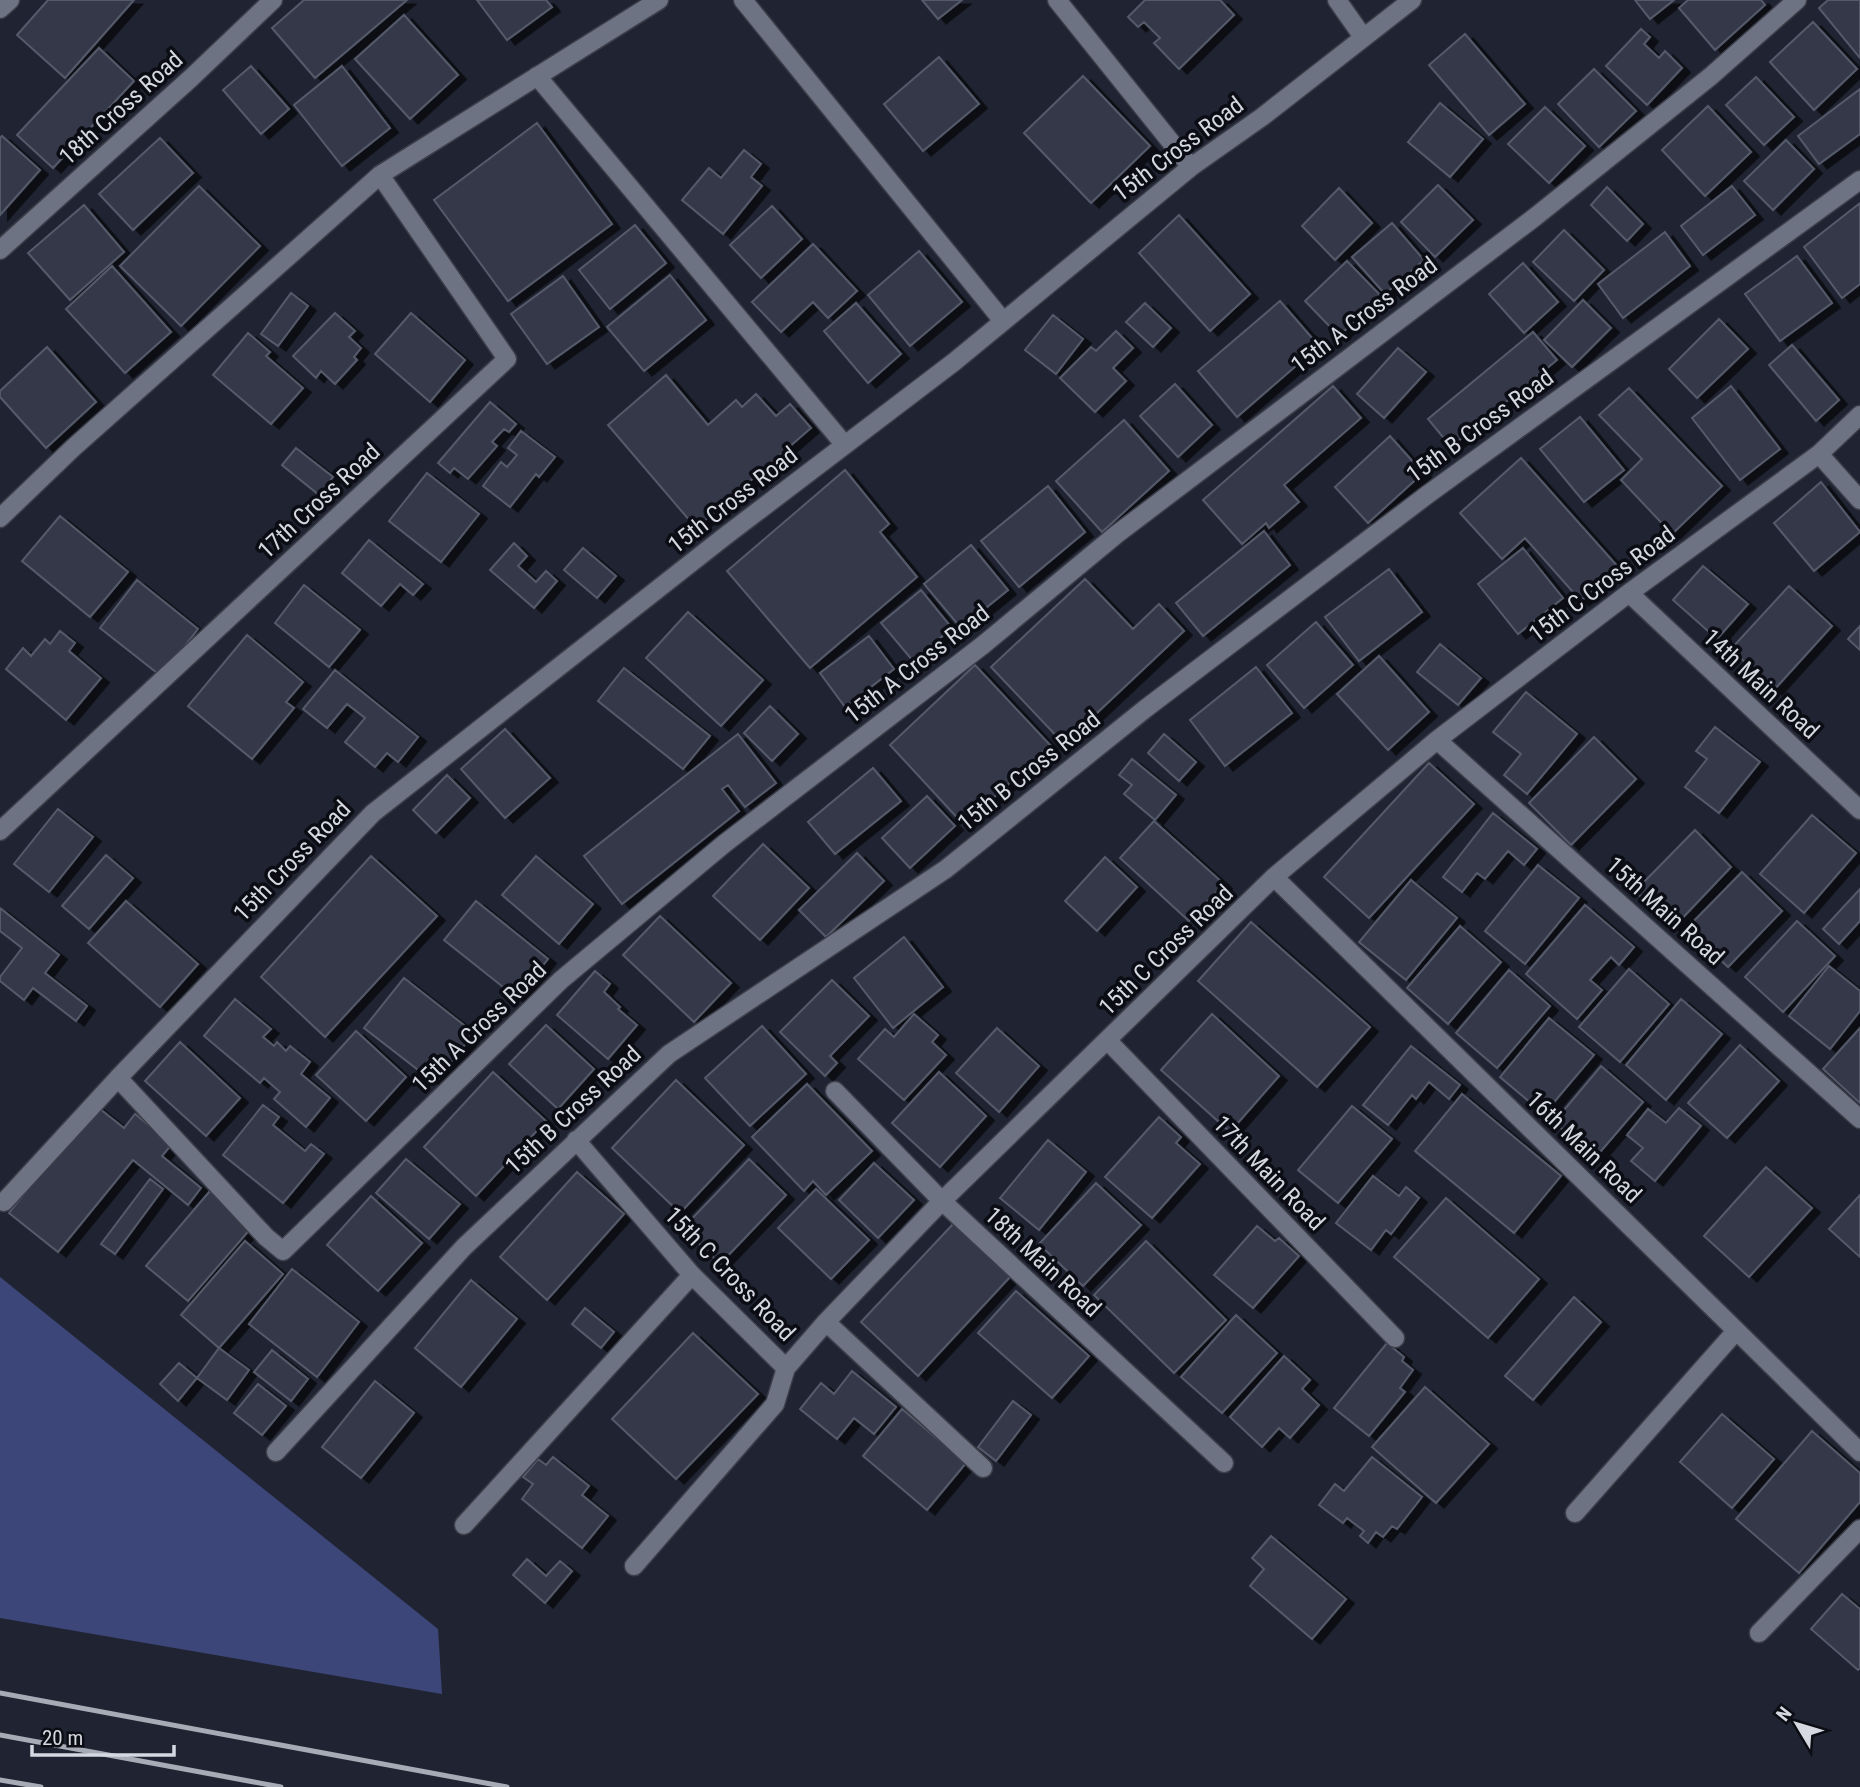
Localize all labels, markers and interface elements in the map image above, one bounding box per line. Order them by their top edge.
street label: 18th Cross Road [54,45,188,171]
street label: 15th Cross Road [1107,91,1249,207]
street label: 15th A Cross Road [1285,251,1443,379]
street label: 15th B Cross Road [1401,363,1559,489]
street label: 17th Cross Road [252,437,386,565]
street label: 15th Cross Road [663,441,803,559]
street label: 15th C Cross Road [1524,520,1680,648]
street label: 15th A Cross Road [839,599,995,729]
street label: 14th Main Road [1697,623,1825,745]
street label: 15th B Cross Road [952,705,1106,837]
street label: 15th Cross Road [228,795,356,927]
street label: 15th Main Road [1601,851,1729,971]
street label: 15th C Cross Road [1093,879,1239,1021]
street label: 15th A Cross Road [406,956,552,1098]
street label: 15th B Cross Road [500,1040,646,1180]
street label: 16th Main Road [1521,1085,1647,1209]
street label: 17th Main Road [1207,1110,1331,1236]
street label: 15th C Cross Road [659,1201,801,1347]
street label: 18th Main Road [979,1201,1107,1323]
north arrow [1762,1689,1832,1759]
text: N [1771,1702,1797,1726]
scale bar [32,1714,173,1758]
text: 20 m [42,1726,83,1750]

